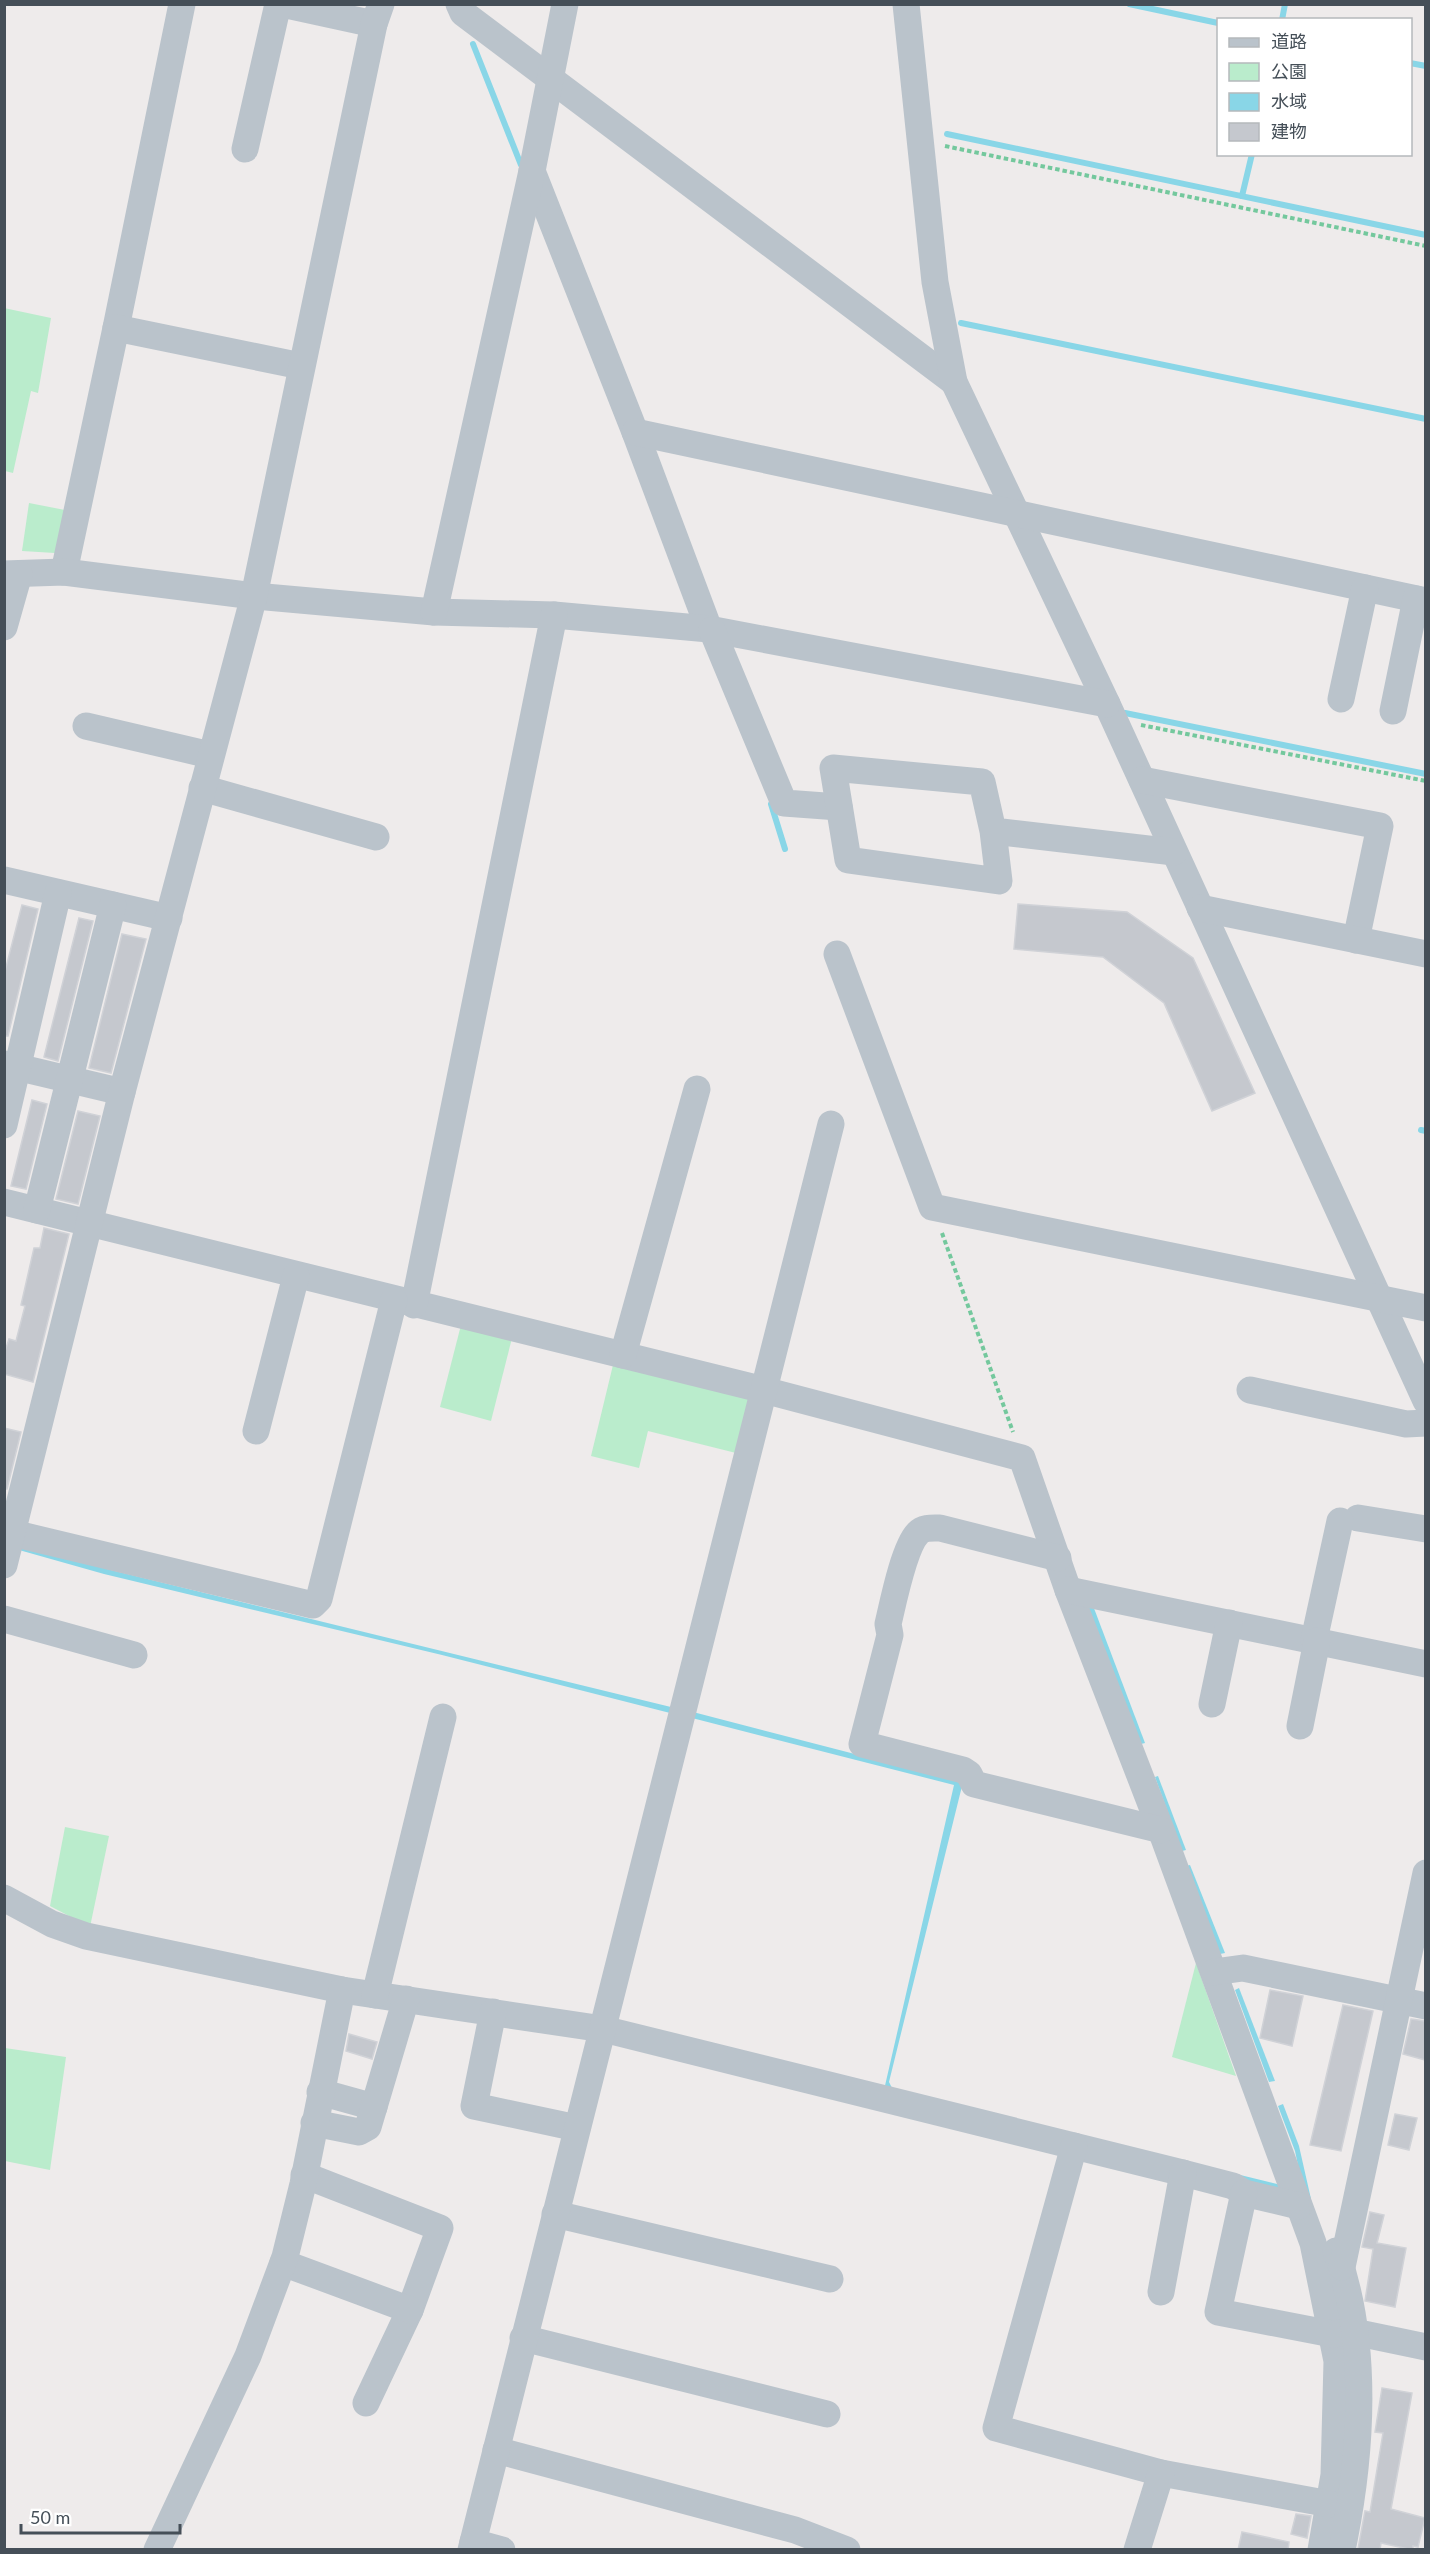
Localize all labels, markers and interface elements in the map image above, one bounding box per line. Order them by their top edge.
legend [1217,18,1412,156]
text: 道路 [1271,30,1307,52]
text: 公園 [1271,60,1307,82]
text: 水域 [1271,90,1307,112]
text: 建物 [1271,120,1307,142]
scale bar [21,2497,180,2535]
text: 50 m [30,2506,70,2528]

